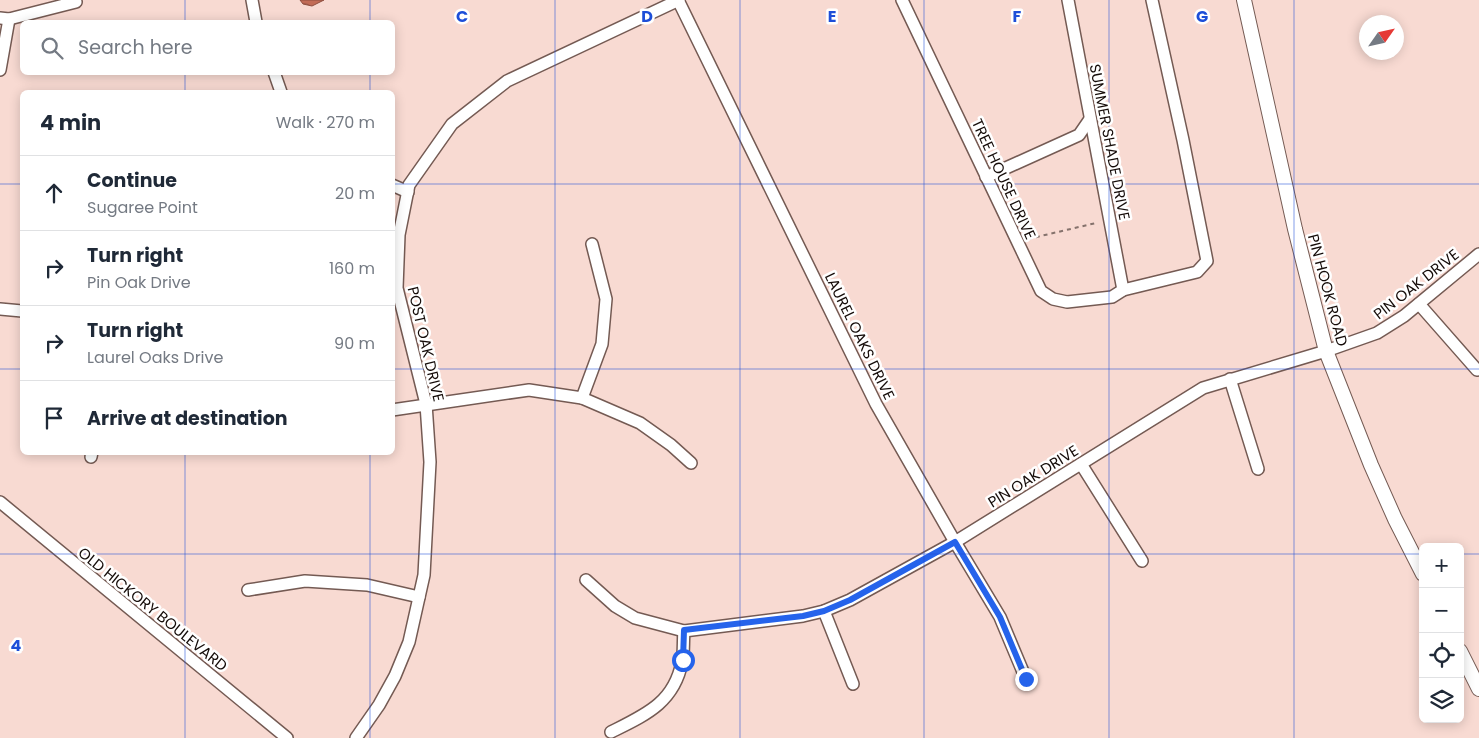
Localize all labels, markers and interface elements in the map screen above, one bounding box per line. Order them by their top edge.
text: C [456,5,468,28]
text: D [641,5,653,28]
text: E [828,5,836,28]
text: F [1013,5,1022,28]
text: G [1196,5,1208,28]
north arrow [1359,15,1404,60]
search box [20,20,395,75]
icon: search [38,34,66,62]
text: Search here [78,34,192,61]
street label: SUMMER SHADE DRIVE [1085,62,1135,222]
text: 4 min [40,108,101,137]
text: Walk · 270 m [276,111,375,134]
street label: TREE HOUSE DRIVE [967,115,1041,243]
text: Continue [87,167,177,194]
icon: ahead [40,179,68,207]
text: 20 m [335,182,375,205]
text: Sugaree Point [87,196,198,219]
street label: PIN HOOK ROAD [1303,231,1353,349]
text: Turn right [87,242,183,269]
street label: PIN OAK DRIVE [1369,244,1463,324]
icon: right [40,254,68,282]
text: 160 m [329,257,375,280]
street label: LAUREL OAKS DRIVE [820,269,900,403]
text: Pin Oak Drive [87,271,191,294]
street label: POST OAK DRIVE [403,284,449,404]
text: Turn right [87,317,183,344]
icon: right [40,329,68,357]
text: 90 m [334,332,375,355]
text: Laurel Oaks Drive [87,346,223,369]
icon: arrive [40,404,68,432]
text: Arrive at destination [87,405,288,432]
street label: PIN OAK DRIVE [984,440,1082,512]
street label: OLD HICKORY BOULEVARD [74,542,232,676]
map controls [1419,543,1464,723]
button: + [1419,543,1464,588]
button: − [1419,588,1464,633]
button: locate [1419,633,1464,678]
text: 4 [11,634,22,657]
route start [672,649,695,672]
route end [1015,668,1038,691]
button: layers [1419,678,1464,723]

